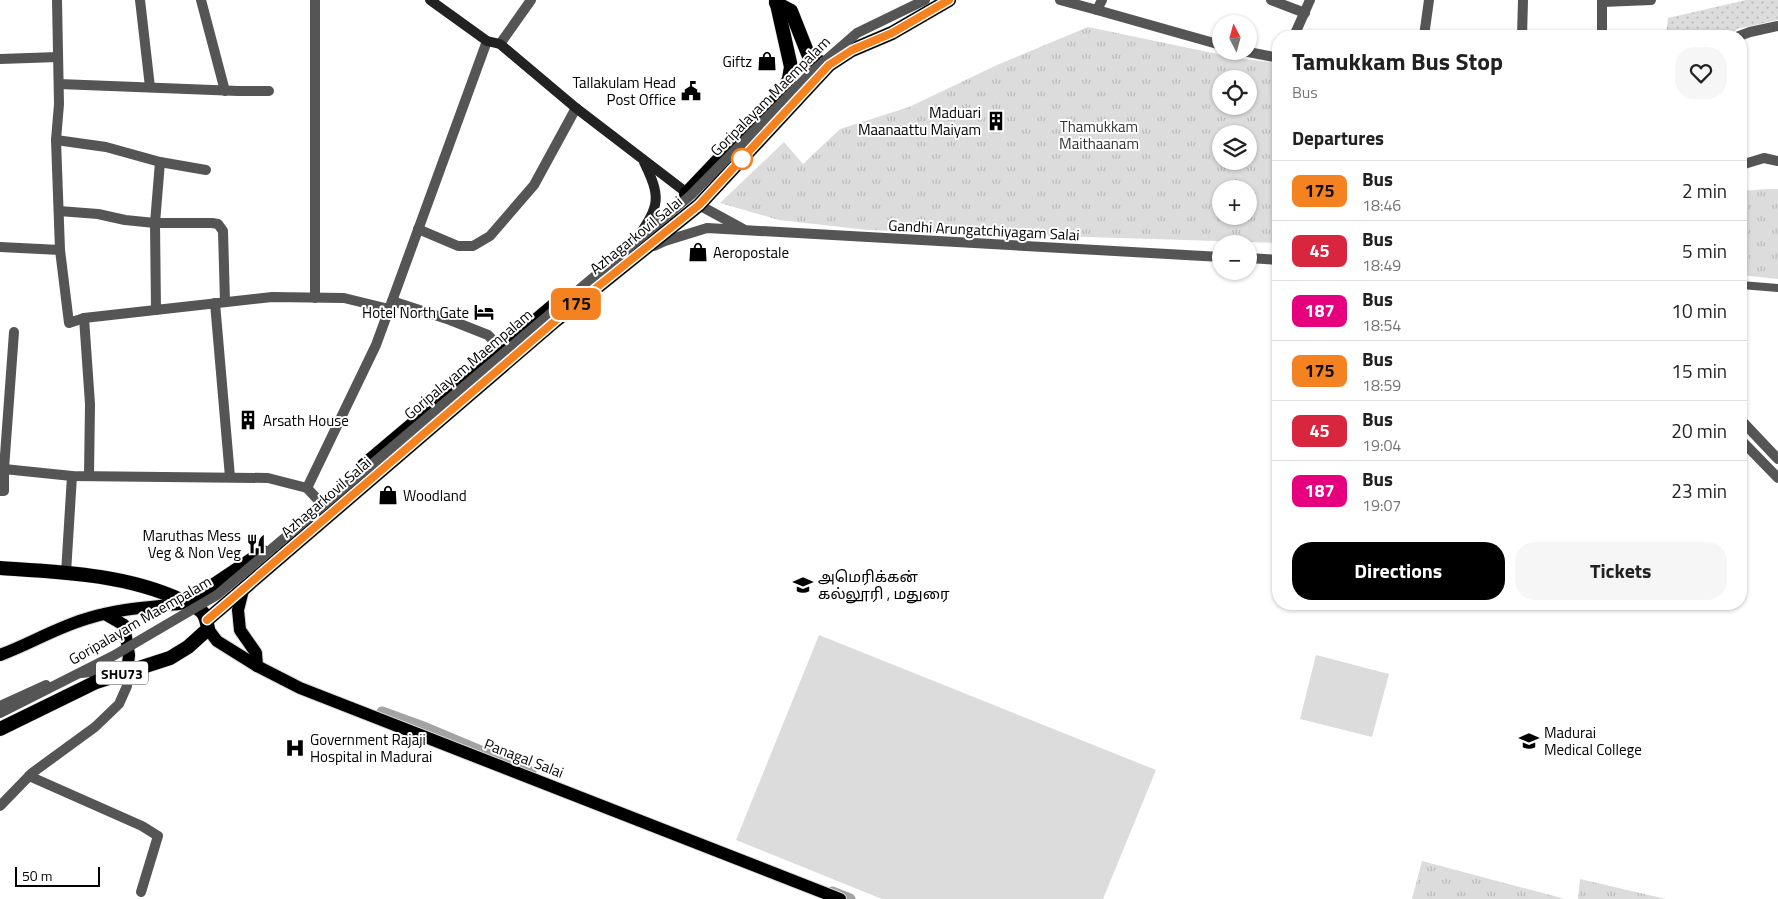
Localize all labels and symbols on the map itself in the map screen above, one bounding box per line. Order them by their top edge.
north arrow [1212,15,1258,60]
street label: Goripalayam Maempalam [705,31,835,161]
place label: Giftz [722,50,752,73]
shop icon: Giftz [756,50,778,72]
place label: Tallakulam Head Post Office [572,71,676,111]
public building icon: Tallakulam Head Post Office [680,80,702,102]
place label: Maduari Maanaattu Maiyam [858,101,981,141]
building icon: Maduari Maanaattu Maiyam [985,110,1007,132]
park label: Thamukkam Maithaanam [1059,115,1139,155]
unlabelled marker [731,148,753,170]
street label: Azhagarkovil Salai [585,190,687,280]
street label: Gandhi Arungatchiyagam Salai [888,214,1080,246]
shop icon: Aeropostale [687,241,709,263]
place label: Aeropostale [713,241,789,264]
line badge: 175 [547,288,605,320]
place label: Hotel North Gate [362,301,469,324]
hotel icon: Hotel North Gate [473,301,495,323]
street label: Goripalayam Maempalam [399,303,537,425]
building icon: Arsath House [237,409,259,431]
place label: Arsath House [263,409,349,432]
street label: Azhagarkovil Salai [276,451,376,543]
shop icon: Woodland [377,484,399,506]
place label: Woodland [403,484,467,507]
place label: Maruthas Mess Veg & Non Veg [143,524,241,564]
restaurant icon: Maruthas Mess Veg & Non Veg [245,533,267,555]
place label: அமெரிக்கன் கல்லூரி , மதுரை [818,565,950,605]
street label: Goripalayam Maempalam [64,570,216,670]
school or university icon: அமெரிக்கன் கல்லூரி , மதுரை [792,574,814,596]
road number: SHU73 [96,661,148,684]
place label: Madurai Medical College [1544,721,1642,761]
place label: Government Rajaji Hospital in Madurai [310,728,432,768]
school or university icon: Madurai Medical College [1518,730,1540,752]
street label: Panagal Salai [481,732,567,784]
hospital icon: Government Rajaji Hospital in Madurai [284,737,306,759]
scale bar [15,864,100,887]

